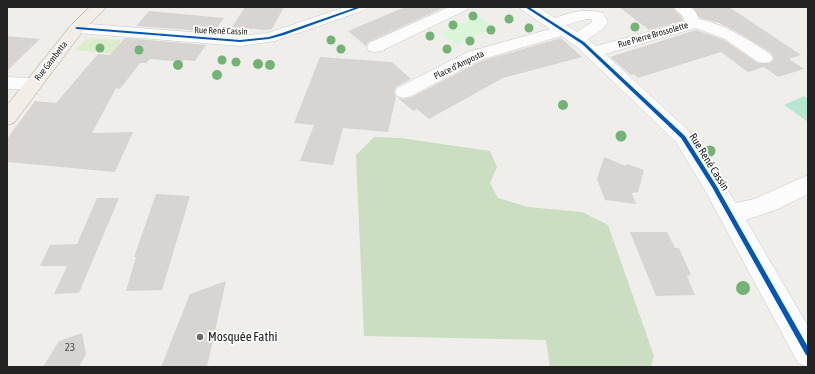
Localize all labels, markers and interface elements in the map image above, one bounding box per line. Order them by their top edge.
street label: Rue Pierre Brossolette [617,20,689,50]
street label: Rue René Cassin [194,25,248,37]
street label: Rue Gambetta [32,39,70,83]
street label: Place d'Amposta [432,48,486,82]
street label: Rue René Cassin [686,131,732,193]
place label: Mosquée Fathi [208,329,277,345]
marker: Mosquée Fathi [195,332,205,342]
house number: 23 [65,341,75,355]

